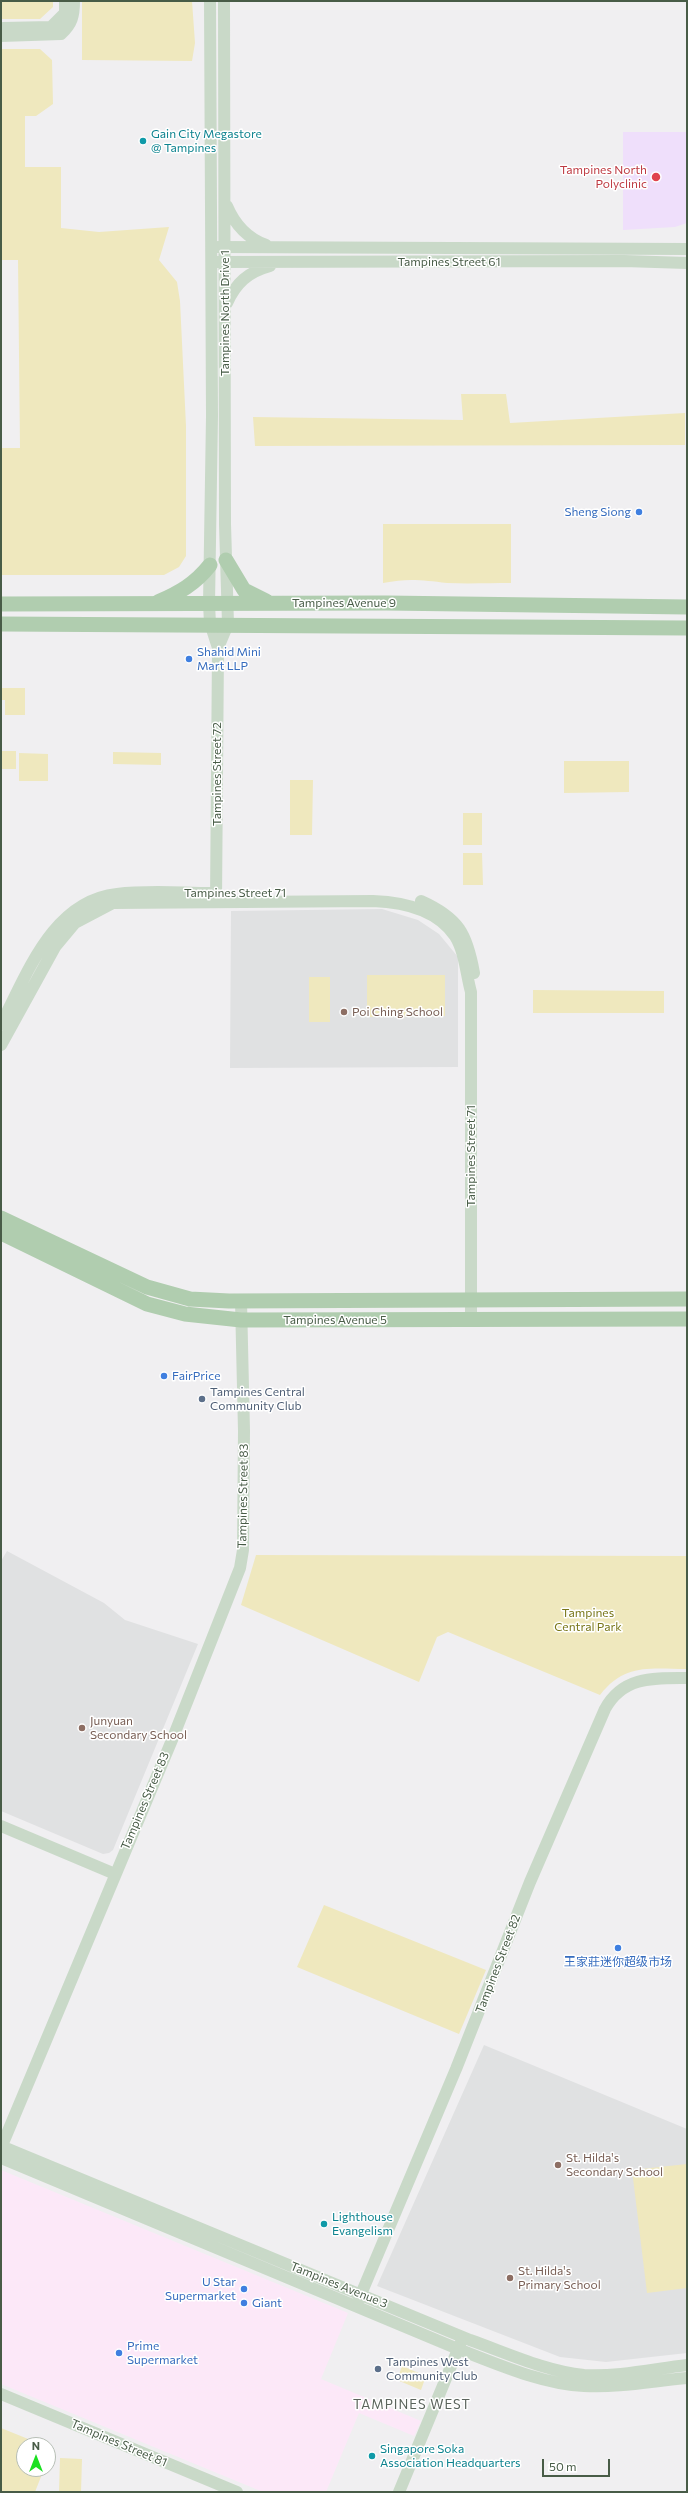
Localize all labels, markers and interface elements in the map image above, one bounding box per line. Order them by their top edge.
place label: Gain City Megastore @ Tampines [151,127,262,155]
marker: Gain City Megastore @ Tampines [138,136,148,146]
place label: Tampines North Polyclinic [560,163,647,191]
marker: Tampines North Polyclinic [650,171,662,183]
street label: Tampines North Drive 1 [218,250,232,376]
street label: Tampines Street 61 [397,255,501,269]
place label: Sheng Siong [564,505,631,519]
marker: Sheng Siong [634,507,644,517]
street label: Tampines Avenue 9 [292,596,396,610]
place label: Shahid Mini Mart LLP [197,645,261,673]
marker: Shahid Mini Mart LLP [184,654,194,664]
street label: Tampines Street 72 [210,722,224,826]
street label: Tampines Street 71 [184,886,286,900]
place label: Poi Ching School [352,1005,443,1019]
marker: Poi Ching School [339,1007,349,1017]
street label: Tampines Street 71 [464,1105,478,1207]
street label: Tampines Avenue 5 [283,1313,387,1327]
place label: FairPrice [172,1369,220,1383]
marker: FairPrice [159,1371,169,1381]
place label: Tampines Central Community Club [210,1385,305,1413]
marker: Tampines Central Community Club [197,1394,207,1404]
street label: Tampines Street 83 [235,1443,251,1549]
park label: Tampines Central Park [554,1606,622,1634]
place label: Junyuan Secondary School [90,1714,187,1742]
marker: Junyuan Secondary School [77,1723,87,1733]
street label: Tampines Street 83 [118,1750,172,1852]
street label: Tampines Street 82 [473,1913,523,2015]
marker: 王家莊迷你超级市场 [613,1943,623,1953]
place label: 王家莊迷你超级市场 [564,1955,672,1969]
place label: St. Hilda's Secondary School [566,2151,663,2179]
marker: St. Hilda's Secondary School [553,2160,563,2170]
place label: Lighthouse Evangelism [332,2210,393,2238]
marker: Lighthouse Evangelism [319,2219,329,2229]
street label: Tampines Avenue 3 [288,2259,390,2311]
place label: St. Hilda's Primary School [518,2264,601,2292]
marker: St. Hilda's Primary School [505,2273,515,2283]
place label: U Star Supermarket [165,2275,236,2303]
marker: U Star Supermarket [239,2284,249,2294]
place label: Giant [252,2296,282,2310]
marker: Giant [239,2298,249,2308]
place label: Prime Supermarket [127,2339,198,2367]
marker: Prime Supermarket [114,2348,124,2358]
place label: Tampines West Community Club [386,2355,477,2383]
marker: Tampines West Community Club [373,2364,383,2374]
district label: TAMPINES WEST [353,2397,471,2413]
street label: Tampines Street 81 [69,2416,169,2470]
north arrow [16,2437,56,2477]
text: N [32,2439,40,2452]
place label: Singapore Soka Association Headquarters [380,2442,521,2470]
marker: Singapore Soka Association Headquarters [367,2451,377,2461]
scale bar [544,2451,612,2477]
text: 50 m [549,2459,577,2473]

